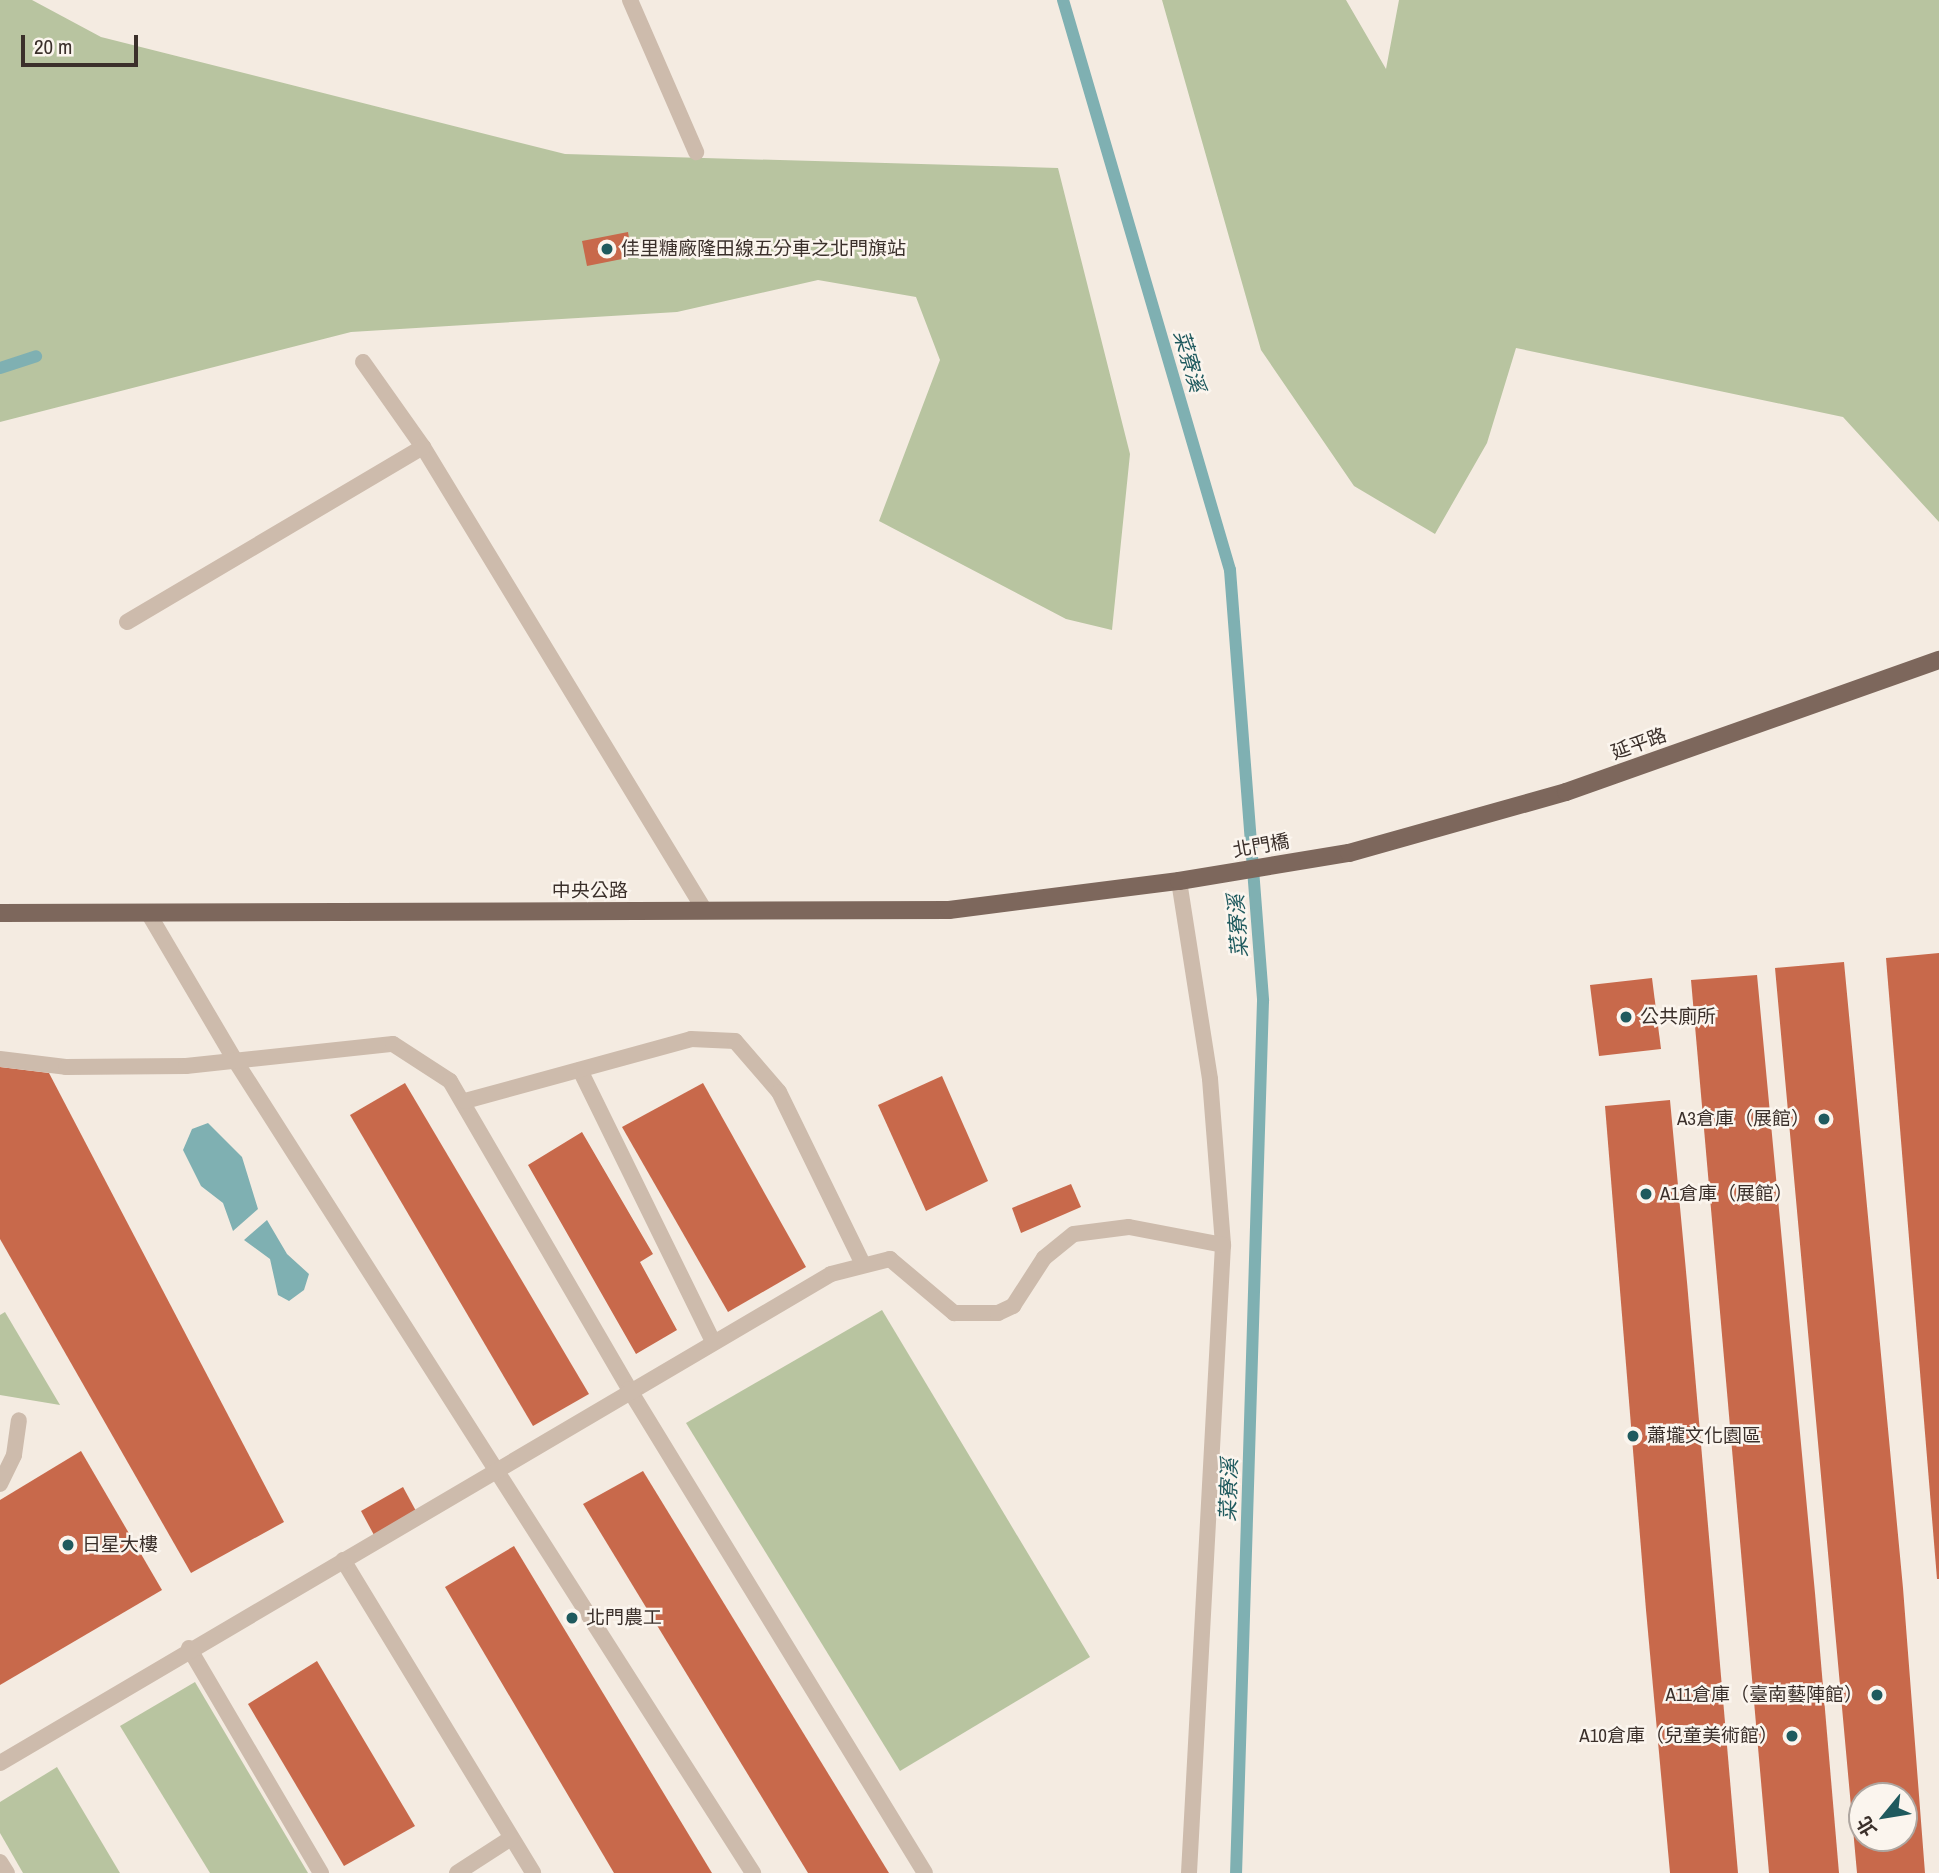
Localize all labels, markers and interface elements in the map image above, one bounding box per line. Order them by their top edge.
scale bar [24,21,142,65]
text: 20 m [34,32,72,61]
place label: 佳里糖廠隆田線五分車之北門旗站 [621,238,906,260]
marker: 佳里糖廠隆田線五分車之北門旗站 [599,241,615,257]
water label: 菜寮溪 [1168,327,1210,395]
street label: 延平路 [1608,724,1670,764]
street label: 北門橋 [1231,830,1291,862]
street label: 中央公路 [552,880,628,902]
water label: 菜寮溪 [1223,894,1253,958]
place label: 公共廁所 [1640,1006,1716,1028]
marker: 公共廁所 [1618,1009,1634,1025]
place label: A3倉庫（展館） [1677,1108,1810,1130]
marker: A3倉庫（展館） [1816,1111,1832,1127]
place label: A1倉庫（展館） [1660,1183,1793,1205]
marker: A1倉庫（展館） [1638,1186,1654,1202]
place label: 蕭壠文化園區 [1647,1425,1761,1447]
marker: 蕭壠文化園區 [1625,1428,1641,1444]
water label: 菜寮溪 [1215,1458,1243,1522]
place label: 日星大樓 [82,1534,158,1556]
marker: 日星大樓 [60,1537,76,1553]
place label: 北門農工 [586,1607,662,1629]
marker: 北門農工 [564,1610,580,1626]
place label: A11倉庫（臺南藝陣館） [1665,1684,1863,1706]
marker: A11倉庫（臺南藝陣館） [1869,1687,1885,1703]
place label: A10倉庫（兒童美術館） [1579,1725,1778,1747]
marker: A10倉庫（兒童美術館） [1784,1728,1800,1744]
north arrow [1848,1782,1918,1852]
text: 北 [1851,1812,1883,1841]

